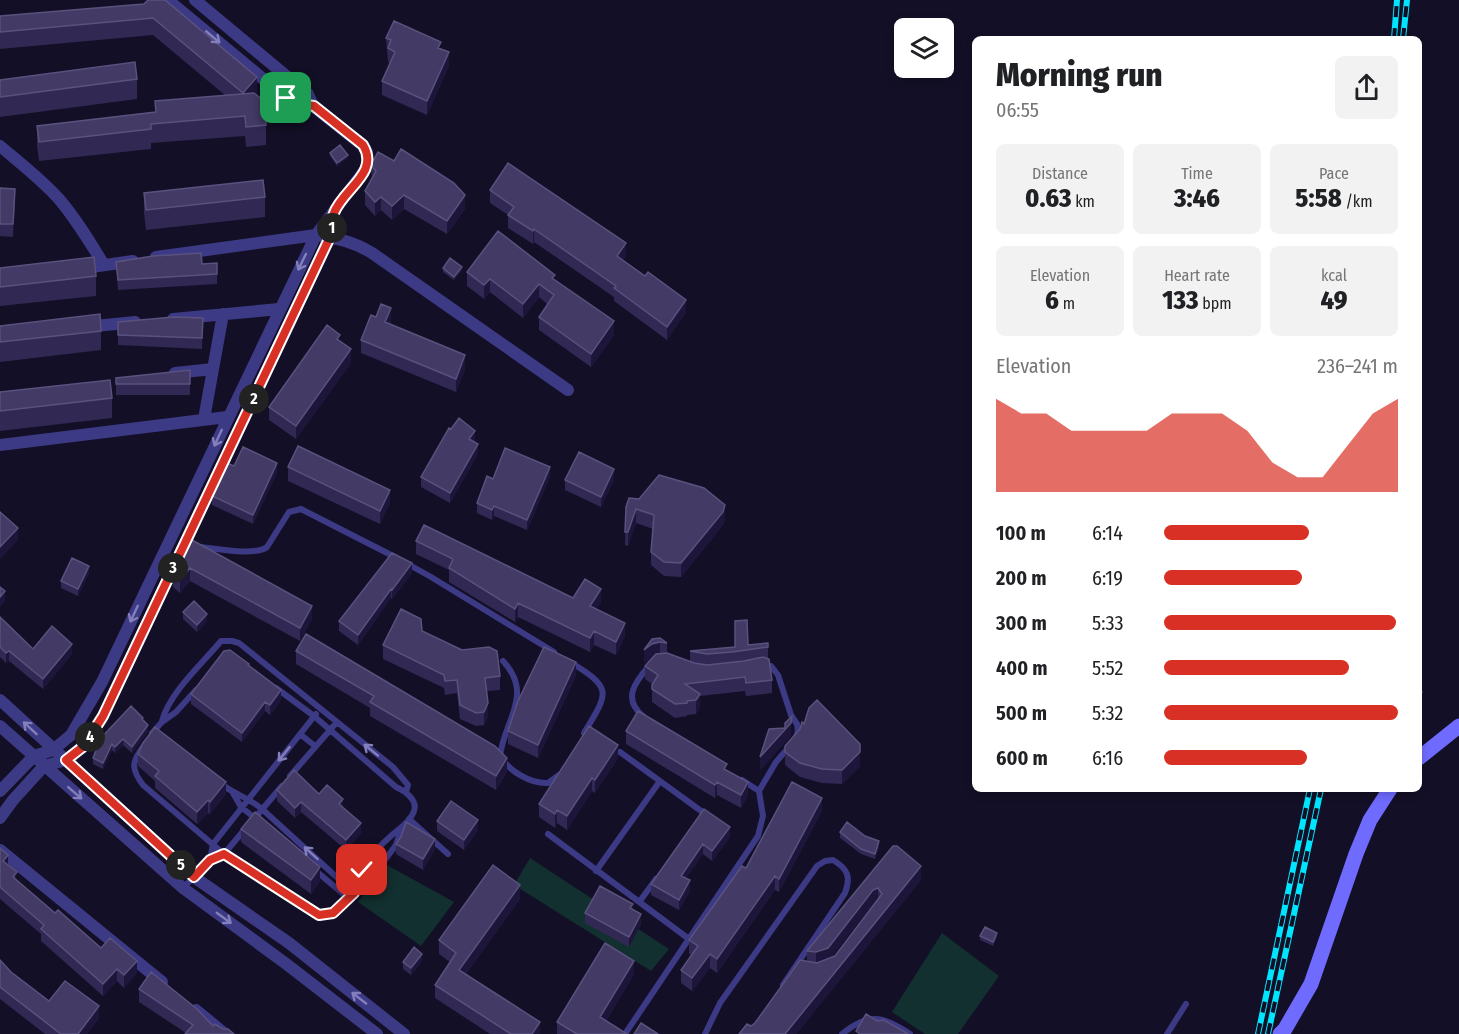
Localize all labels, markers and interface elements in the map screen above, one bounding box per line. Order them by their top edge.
map controls [894,18,954,78]
button: layers [894,18,954,78]
one-way arrow [205,31,221,44]
text: Morning run [996,55,1163,95]
button: share [1335,56,1398,119]
pin [260,72,311,123]
icon: arrive [269,81,302,114]
text: 06:55 [996,98,1039,122]
text: Distance [1032,164,1088,183]
text: Time [1181,164,1213,183]
text: Pace [1319,164,1349,183]
text: 0.63 [1025,183,1071,214]
text: 3:46 [1174,183,1220,214]
text: 5:58 [1295,183,1342,214]
text: km [1071,192,1095,211]
text: /km [1342,192,1373,211]
pin: 1 [317,213,347,243]
text: 1 [329,218,335,237]
one-way arrow [296,253,308,271]
text: Elevation [1030,266,1090,285]
text: Heart rate [1164,266,1230,285]
text: kcal [1321,266,1347,285]
text: 6 [1045,285,1059,316]
text: 133 [1162,285,1199,316]
text: 49 [1321,285,1347,316]
text: m [1059,294,1075,313]
text: bpm [1199,294,1232,313]
text: Elevation [996,354,1071,378]
text: 236–241 m [1317,354,1398,378]
pin: 2 [239,384,269,414]
text: 2 [250,389,258,408]
one-way arrow [211,428,223,446]
text: 100 m [996,521,1046,545]
text: 6:14 [1092,521,1123,545]
pin: 3 [158,553,188,583]
text: 3 [169,558,177,577]
text: 200 m [996,566,1047,590]
text: 6:19 [1092,566,1123,590]
one-way arrow [128,605,140,623]
text: 300 m [996,611,1047,635]
text: 5:33 [1092,611,1124,635]
text: 400 m [996,656,1048,680]
text: 5:52 [1092,656,1123,680]
text: 500 m [996,701,1047,725]
text: 5:32 [1092,701,1123,725]
one-way arrow [23,721,38,735]
pin: 4 [75,722,105,752]
text: 4 [86,727,94,746]
one-way arrow [363,743,379,756]
one-way arrow [278,745,291,761]
text: 600 m [996,746,1048,770]
text: 6:16 [1092,746,1123,770]
one-way arrow [67,786,82,800]
pin [336,844,387,895]
one-way arrow [304,846,319,860]
pin: 5 [166,850,196,880]
icon: check [345,853,378,886]
text: 5 [177,855,185,874]
one-way arrow [216,912,232,924]
one-way arrow [351,991,367,1004]

